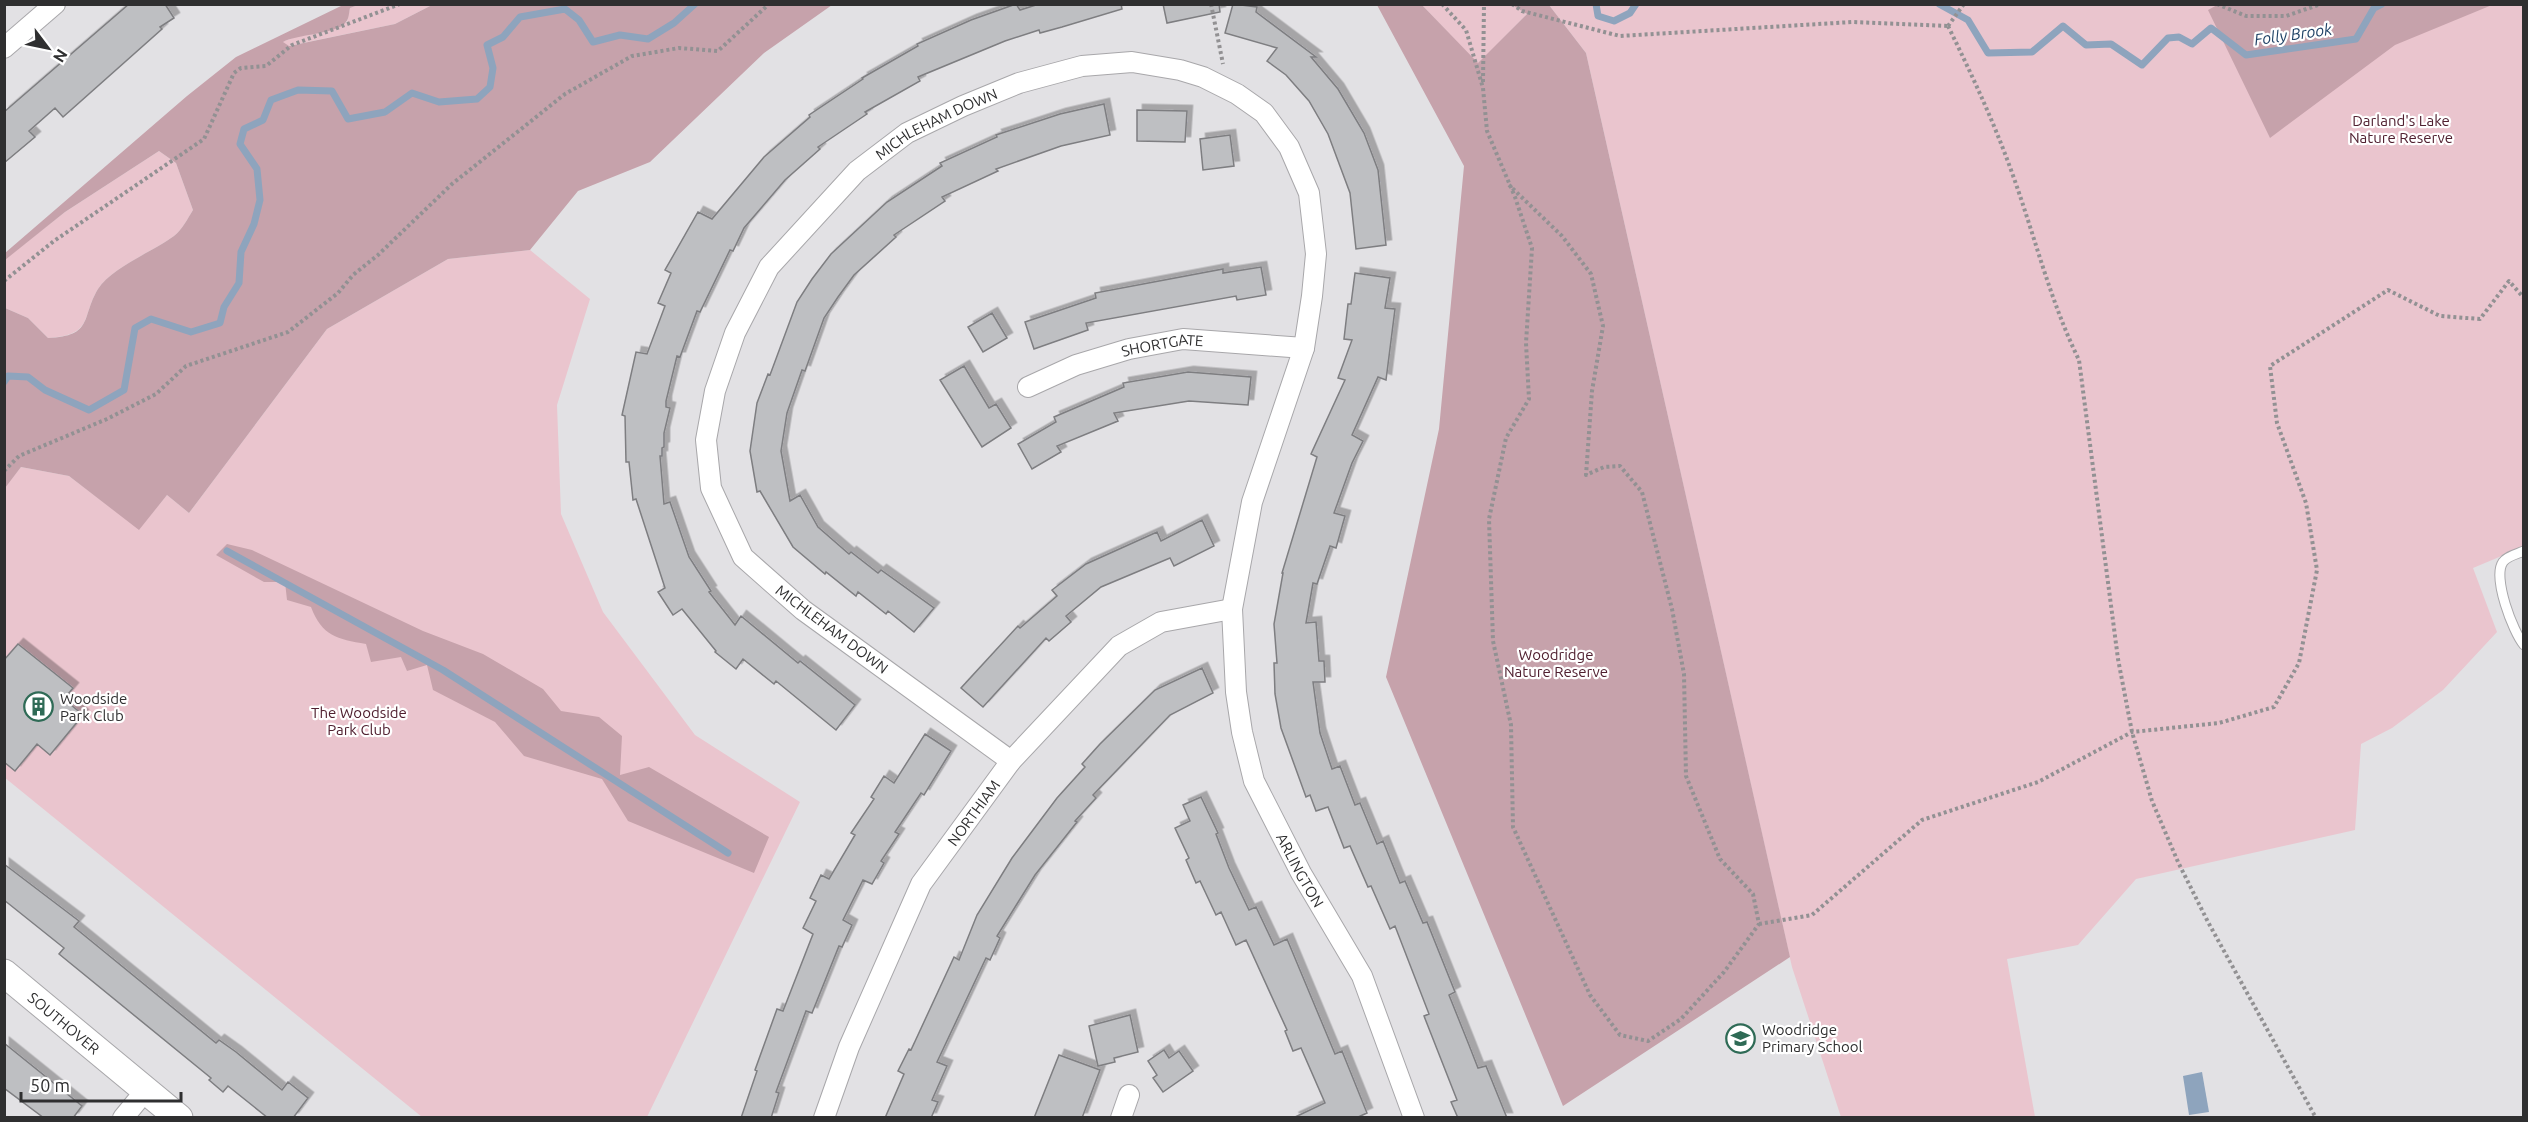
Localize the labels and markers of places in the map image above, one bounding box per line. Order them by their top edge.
place label: Woodside Park Club [60,690,127,724]
building icon: Woodside Park Club [23,691,55,723]
place label: Woodridge Primary School [1762,1021,1863,1055]
school or university icon: Woodridge Primary School [1725,1022,1757,1054]

